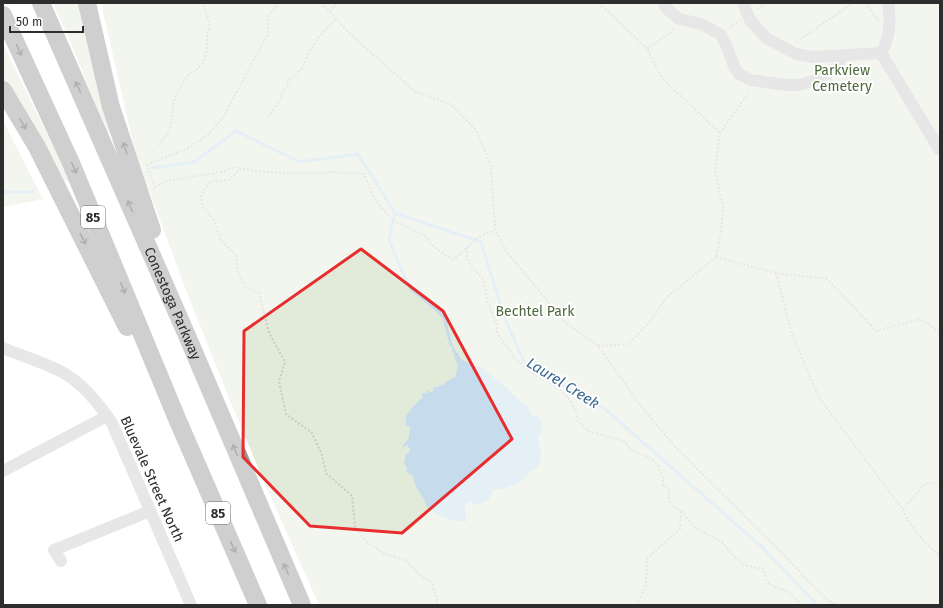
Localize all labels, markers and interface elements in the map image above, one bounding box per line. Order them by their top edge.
scale bar [10,8,83,34]
text: 50 m [16,15,42,29]
one-way arrow [16,44,23,56]
park label: Parkview Cemetery [812,62,872,95]
one-way arrow [74,81,81,93]
one-way arrow [20,118,28,130]
one-way arrow [120,142,128,154]
one-way arrow [70,162,78,174]
one-way arrow [126,200,133,212]
road number: 85 [81,206,105,228]
one-way arrow [80,233,87,245]
street label: Conestoga Parkway [141,244,205,362]
one-way arrow [120,282,128,294]
park label: Bechtel Park [496,303,575,320]
water label: Laurel Creek [523,354,603,412]
street label: Bluevale Street North [117,413,187,545]
one-way arrow [231,444,239,456]
road number: 85 [206,502,230,524]
one-way arrow [229,540,237,552]
one-way arrow [282,564,290,576]

